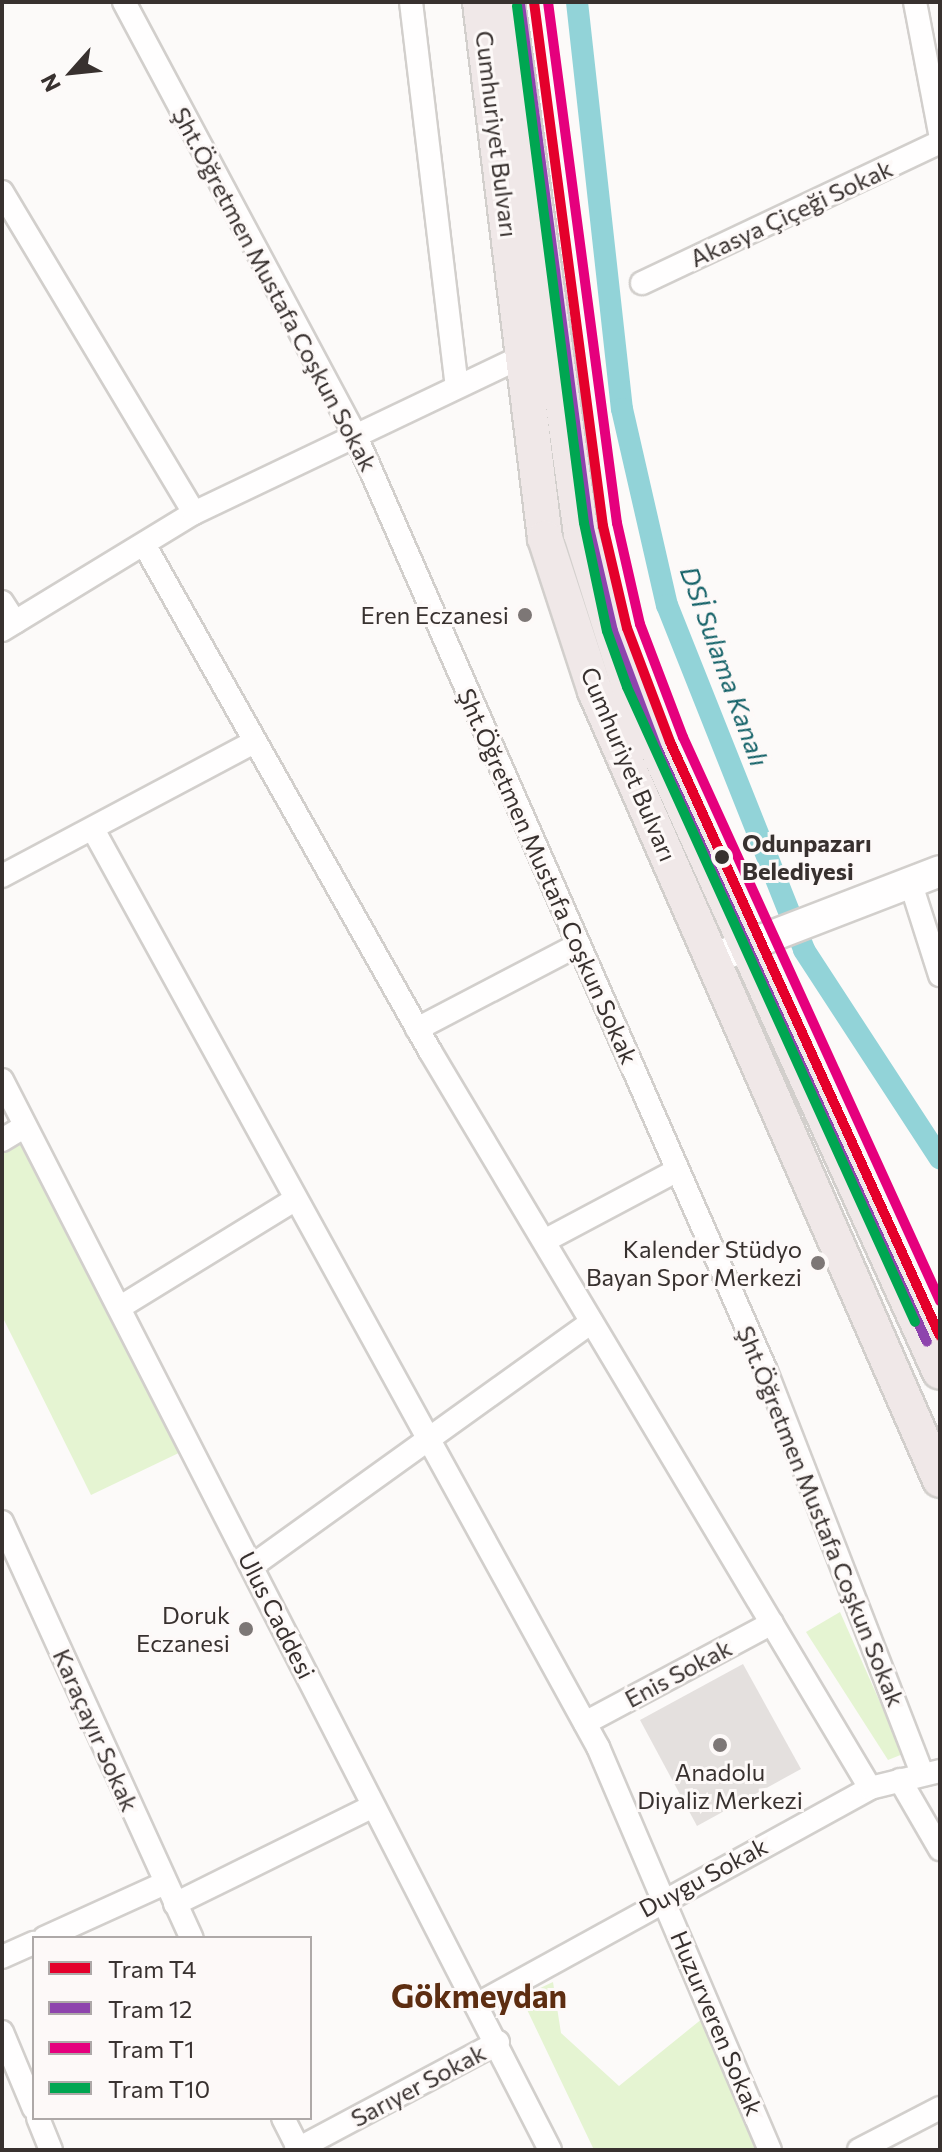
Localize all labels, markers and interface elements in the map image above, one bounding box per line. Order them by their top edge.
street label: Cumhuriyet Bulvarı [470,29,524,239]
north arrow [32,32,112,112]
text: N [34,70,66,97]
street label: Şht.Öğretmen Mustafa Coşkun Sokak [167,102,383,476]
street label: Akasya Çiçeği Sokak [685,153,897,273]
water label: DSİ Sulama Kanalı [674,562,776,770]
place label: Eren Eczanesi [360,601,509,629]
marker: Eren Eczanesi [516,606,534,624]
street label: Cumhuriyet Bulvarı [575,663,683,865]
street label: Şht.Öğretmen Mustafa Coşkun Sokak [452,684,644,1068]
place label: Odunpazarı Belediyesi [742,829,872,885]
marker: Odunpazarı Belediyesi [709,844,735,870]
place label: Kalender Stüdyo Bayan Spor Merkezi [586,1235,802,1291]
marker: Kalender Stüdyo Bayan Spor Merkezi [809,1254,827,1272]
street label: Şht.Öğretmen Mustafa Coşkun Sokak [731,1322,911,1710]
street label: Ulus Caddesi [233,1547,321,1683]
place label: Doruk Eczanesi [136,1601,230,1657]
marker: Doruk Eczanesi [237,1620,255,1638]
street label: Enis Sokak [620,1633,736,1713]
street label: Karaçayır Sokak [47,1644,145,1816]
marker: Anadolu Diyaliz Merkezi [711,1736,729,1754]
place label: Anadolu Diyaliz Merkezi [637,1758,803,1814]
street label: Duygu Sokak [634,1831,772,1923]
street label: Huzurveren Sokak [665,1926,769,2120]
legend [32,1936,312,2120]
text: Tram T4 [108,1954,197,1983]
district label: Gökmeydan [391,1976,567,2014]
text: Tram 12 [108,1994,192,2023]
text: Tram T1 [108,2034,194,2063]
street label: Sarıyer Sokak [346,2037,490,2133]
text: Tram T10 [108,2074,210,2103]

